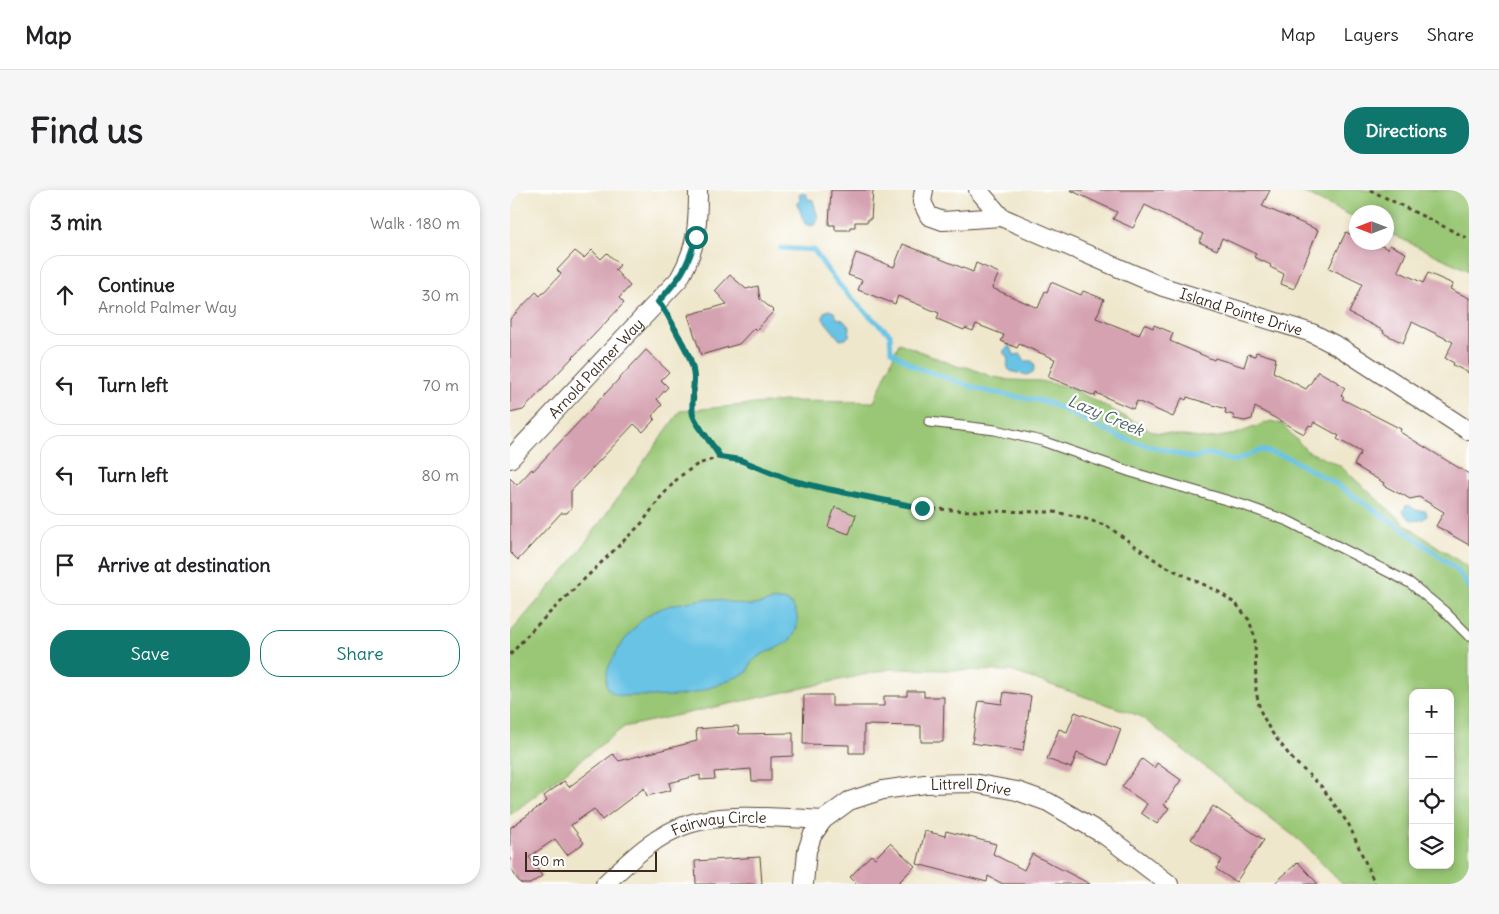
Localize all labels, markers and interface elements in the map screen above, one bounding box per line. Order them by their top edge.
text: Map [25,20,72,50]
text: Map [1280,23,1315,46]
text: Layers [1343,23,1399,46]
text: Share [1427,23,1474,46]
button: Directions [1344,107,1469,154]
text: Find us [30,108,143,152]
north arrow [1349,205,1394,250]
text: 3 min [50,209,102,236]
text: Walk · 180 m [370,213,460,233]
route start [685,226,708,249]
text: Continue [98,273,175,297]
icon: ahead [51,281,79,309]
street label: Island Pointe Drive [1178,283,1305,339]
text: 30 m [422,285,459,305]
text: Arnold Palmer Way [98,297,237,317]
street label: Arnold Palmer Way [544,314,647,422]
icon: left [51,371,79,399]
text: Turn left [98,373,168,397]
text: 70 m [423,375,459,395]
water label: Lazy Creek [1065,390,1148,441]
icon: left [51,461,79,489]
text: Turn left [98,463,168,487]
text: 80 m [421,465,459,485]
route end [911,497,934,520]
icon: arrive [51,551,79,579]
text: Arrive at destination [98,553,271,577]
button: Save [50,630,250,677]
button: Share [260,630,460,677]
map controls [1409,689,1454,869]
button: + [1409,689,1454,734]
button: − [1409,734,1454,779]
street label: Littrell Drive [930,774,1013,799]
button: locate [1409,779,1454,824]
street label: Fairway Circle [668,807,767,839]
button: layers [1409,824,1454,869]
scale bar [525,849,658,872]
text: 50 m [532,852,565,870]

